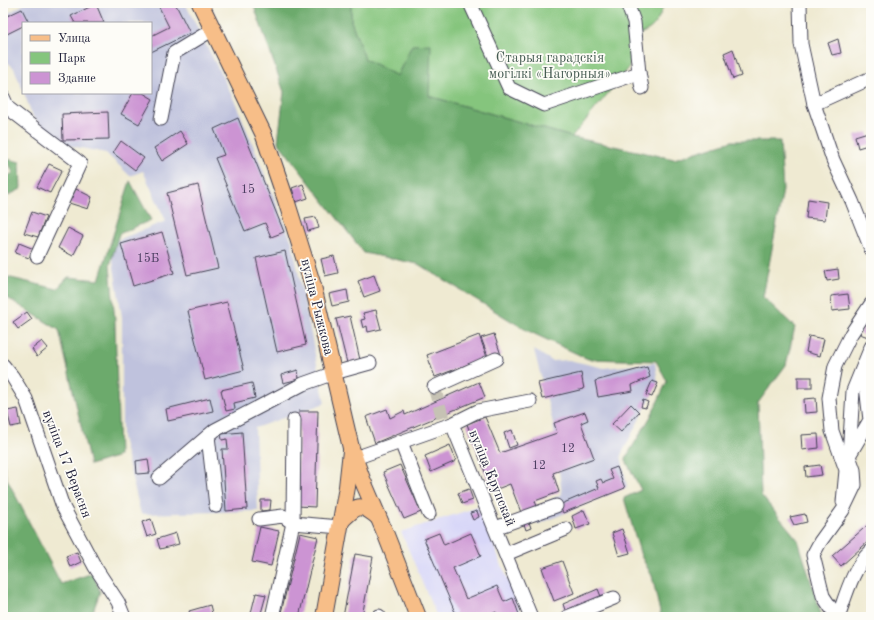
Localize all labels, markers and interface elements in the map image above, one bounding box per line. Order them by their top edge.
legend [22,22,152,94]
text: Улица [58,33,91,45]
park label: Старыя гарадскія могілкі «Нагорныя» [489,51,611,81]
text: Парк [58,53,86,65]
text: Здание [58,73,96,85]
house number: 15 [241,183,255,196]
house number: 15Б [137,252,159,265]
street label: вуліца Рыжкова [298,257,336,357]
street label: вуліца 17 Верасня [40,408,94,520]
street label: вуліца Крупскай [466,428,518,528]
house number: 12 [561,443,575,455]
house number: 12 [532,460,546,472]

